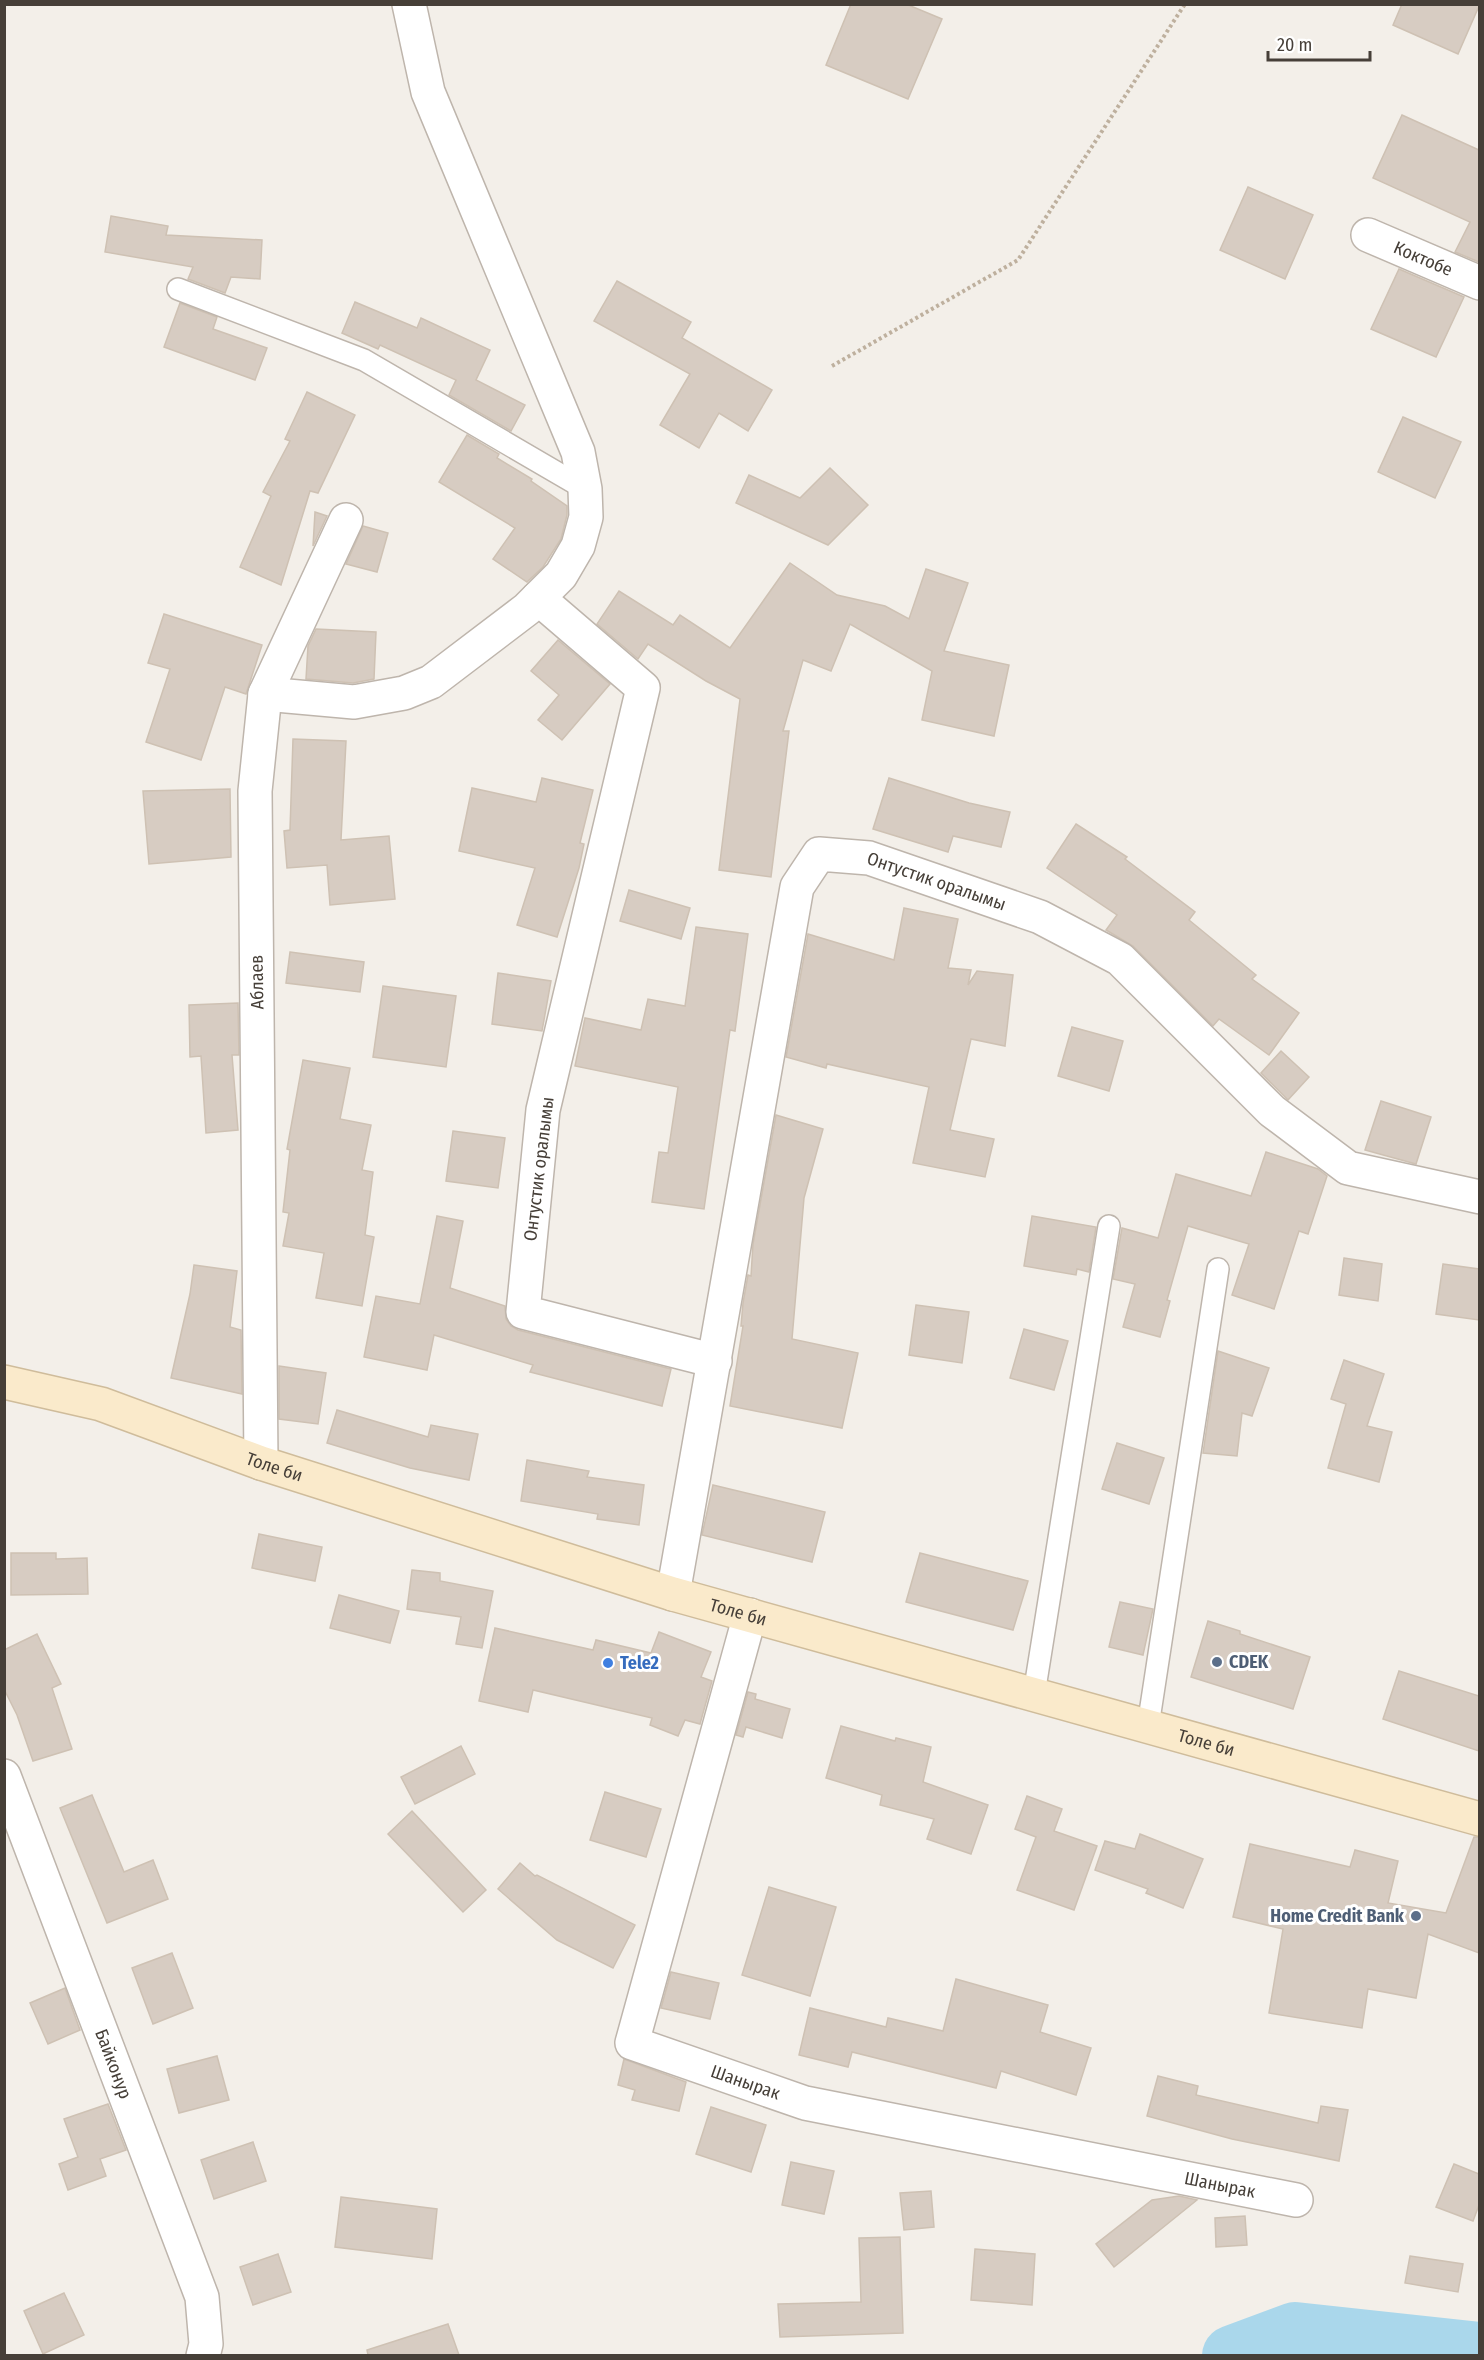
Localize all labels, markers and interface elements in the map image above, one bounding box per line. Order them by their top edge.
scale bar [1268,24,1370,62]
text: 20 m [1277,34,1312,56]
street label: Коктобе [1390,236,1456,281]
street label: Онтустик оралымы [864,847,1009,915]
street label: Аблаев [246,954,268,1010]
street label: Онтустик оралымы [519,1096,559,1242]
street label: Толе би [243,1447,305,1487]
street label: Толе би [707,1594,769,1631]
place label: CDEK [1229,1651,1269,1673]
place label: Tele2 [620,1652,659,1674]
marker: CDEK [1210,1655,1224,1669]
marker: Tele2 [601,1656,615,1670]
street label: Толе би [1175,1724,1237,1761]
place label: Home Credit Bank [1270,1905,1405,1927]
marker: Home Credit Bank [1409,1909,1423,1923]
street label: Байконур [90,2026,137,2102]
street label: Шанырак [708,2060,784,2105]
street label: Шанырак [1182,2167,1258,2203]

